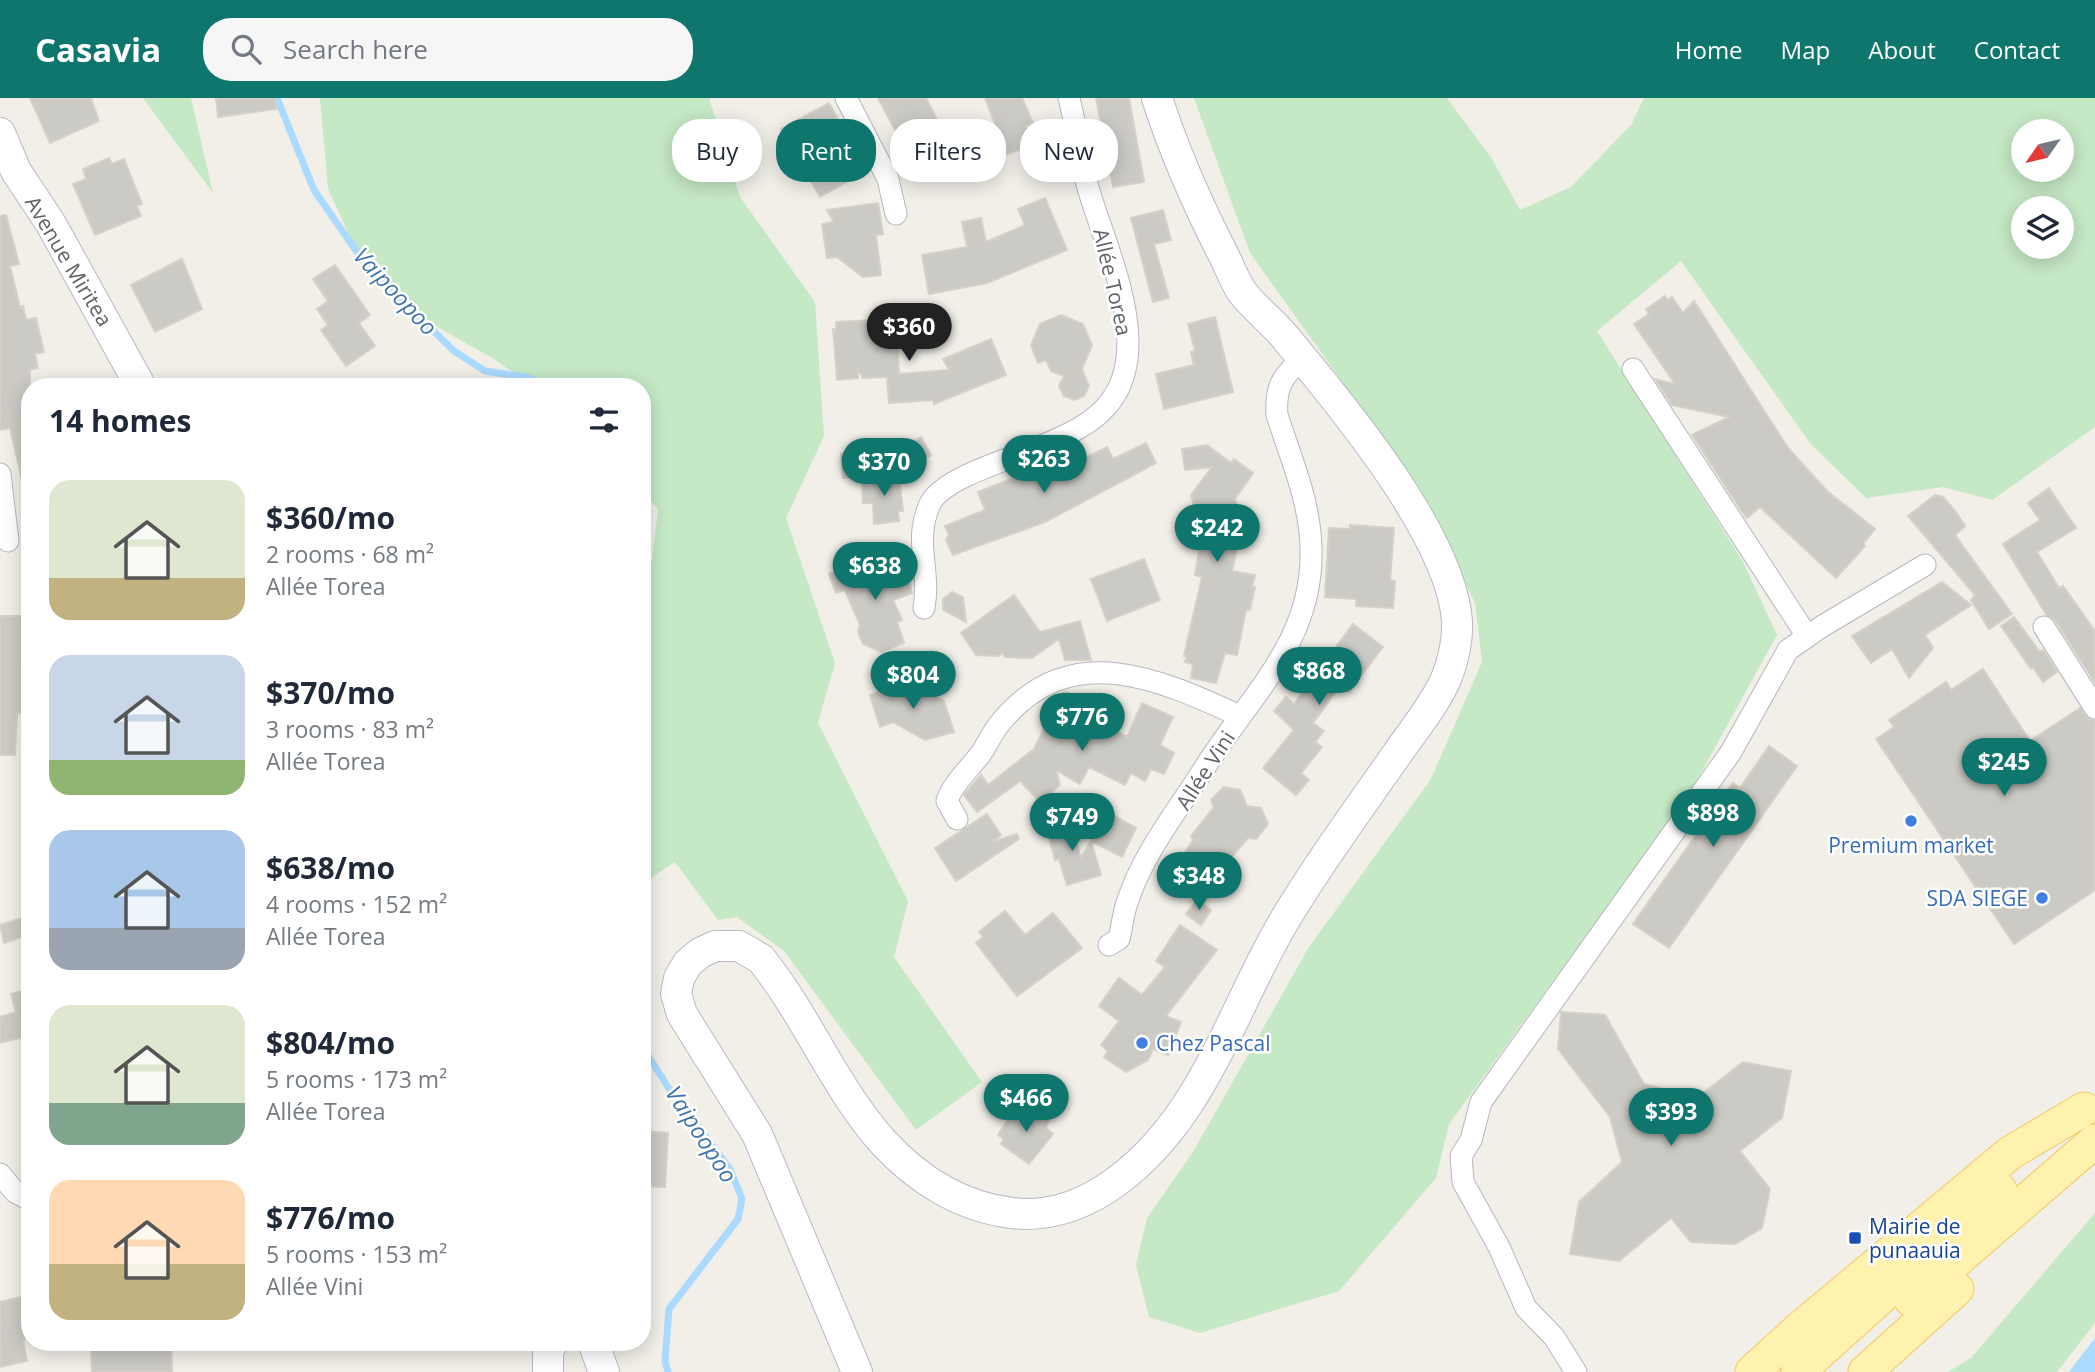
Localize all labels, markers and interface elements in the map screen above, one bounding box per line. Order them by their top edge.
search box [203,18,693,81]
text: Casavia [35,27,161,72]
icon: search [227,30,265,68]
text: Search here [283,31,428,67]
text: Home [1675,33,1743,66]
text: Map [1781,33,1830,66]
text: About [1868,33,1936,66]
text: Contact [1974,33,2060,66]
chip: Buy [672,119,762,182]
chip: Rent [776,119,876,182]
chip: Filters [890,119,1006,182]
chip: New [1020,119,1118,182]
north arrow [2011,119,2074,182]
map controls [2011,119,2074,259]
street label: Avenue Miritea [19,191,119,331]
button: layers [2011,196,2074,259]
street label: Allée Torea [1087,226,1139,338]
water label: Vaipoopoo [347,240,445,342]
pin: $360 [868,303,950,363]
text: $360 [883,310,935,342]
text: 14 homes [49,400,192,441]
icon: filters [585,401,623,439]
pin: $263 [1003,436,1085,495]
pin: $370 [843,438,925,498]
text: $263 [1018,442,1070,474]
text: $370 [858,445,910,477]
text: $360/mo [266,497,395,538]
pin: $242 [1176,504,1258,564]
icon: home [105,508,189,592]
text: $242 [1191,511,1243,543]
text: 2 rooms · 68 m² [266,538,434,570]
pin: $638 [834,542,916,602]
text: $638 [849,549,901,581]
text: Allée Torea [266,570,386,602]
pin: $868 [1278,648,1360,707]
pin: $804 [872,652,954,711]
text: $868 [1293,654,1345,686]
text: $804 [887,658,939,690]
text: $370/mo [266,672,395,713]
icon: home [105,683,189,767]
pin: $776 [1041,694,1123,753]
text: $776 [1056,700,1108,732]
text: 3 rooms · 83 m² [266,713,434,745]
street label: Allée Vini [1169,725,1241,815]
pin: $245 [1963,738,2045,798]
text: Allée Torea [266,745,386,777]
text: $245 [1978,745,2030,777]
pin: $898 [1672,790,1754,849]
pin: $749 [1031,794,1113,853]
text: $898 [1687,796,1739,828]
text: $749 [1046,800,1098,832]
marker: Premium market [1903,813,1919,829]
place label: Premium market [1828,831,1994,859]
text: $638/mo [266,847,395,888]
pin: $348 [1158,852,1240,912]
icon: home [105,858,189,942]
text: $348 [1173,859,1225,891]
place label: SDA SIEGE [1927,884,2028,912]
text: 4 rooms · 152 m² [266,888,447,920]
marker: SDA SIEGE [2034,890,2050,906]
text: Allée Torea [266,920,386,952]
text: $804/mo [266,1022,395,1063]
place label: Chez Pascal [1156,1029,1271,1057]
icon: home [105,1033,189,1117]
marker: Chez Pascal [1134,1035,1150,1051]
text: 5 rooms · 173 m² [266,1063,447,1095]
pin: $466 [985,1074,1067,1134]
water label: Vaipoopoo [659,1079,745,1189]
text: $466 [1000,1081,1052,1113]
pin: $393 [1630,1088,1712,1148]
text: Allée Torea [266,1095,386,1127]
text: $393 [1645,1095,1697,1127]
text: $776/mo [266,1197,395,1238]
icon: home [105,1208,189,1292]
place label: Mairie de punaauia [1869,1212,1961,1264]
marker: Mairie de punaauia [1847,1230,1863,1246]
text: 5 rooms · 153 m² [266,1238,447,1270]
text: Allée Vini [266,1270,363,1302]

